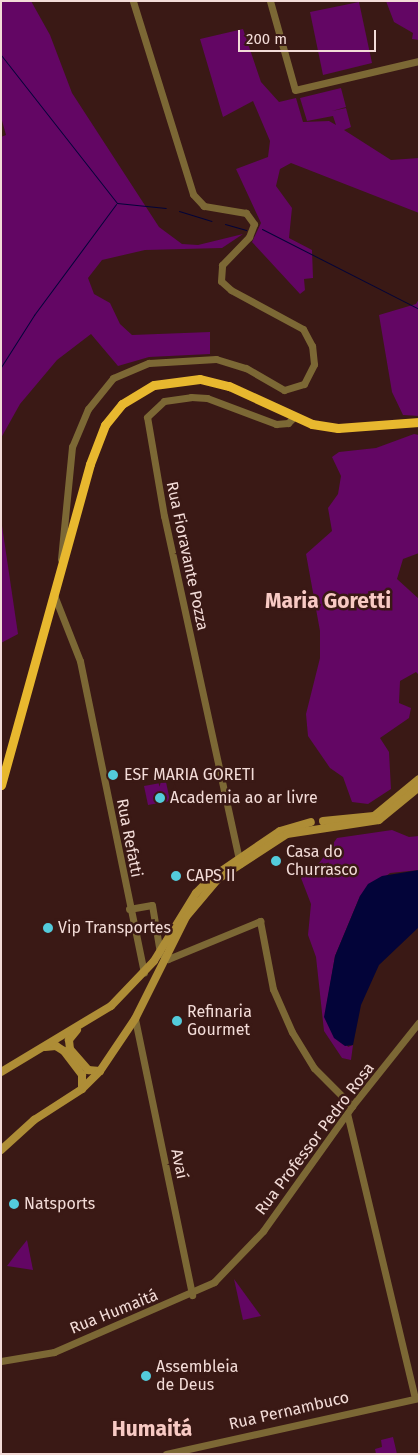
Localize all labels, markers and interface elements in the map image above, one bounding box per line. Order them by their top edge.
scale bar [240,20,378,52]
text: 200 m [246,30,287,48]
street label: Rua Fioravante Pozza [162,480,212,632]
district label: Maria Goretti [265,588,391,614]
place label: ESF MARIA GORETI [124,765,255,785]
marker: ESF MARIA GORETI [106,768,120,782]
place label: Academia ao ar livre [170,788,318,808]
marker: Academia ao ar livre [154,792,166,804]
street label: Rua Refatti [112,797,146,879]
place label: Casa do Churrasco [286,842,358,880]
marker: Casa do Churrasco [270,855,282,867]
place label: CAPS II [186,866,236,886]
marker: CAPS II [170,870,182,882]
place label: Vip Transportes [58,918,171,938]
marker: Vip Transportes [42,922,54,934]
place label: Refinaria Gourmet [187,1002,252,1040]
marker: Refinaria Gourmet [171,1015,183,1027]
street label: Rua Professor Pedro Rosa [251,1059,379,1219]
street label: Avaí [166,1147,192,1181]
place label: Natsports [24,1194,95,1214]
marker: Natsports [8,1198,20,1210]
street label: Rua Humaitá [67,1286,161,1338]
place label: Assembleia de Deus [156,1357,238,1395]
marker: Assembleia de Deus [140,1370,152,1382]
street label: Rua Pernambuco [227,1388,351,1434]
district label: Humaitá [112,1416,192,1442]

